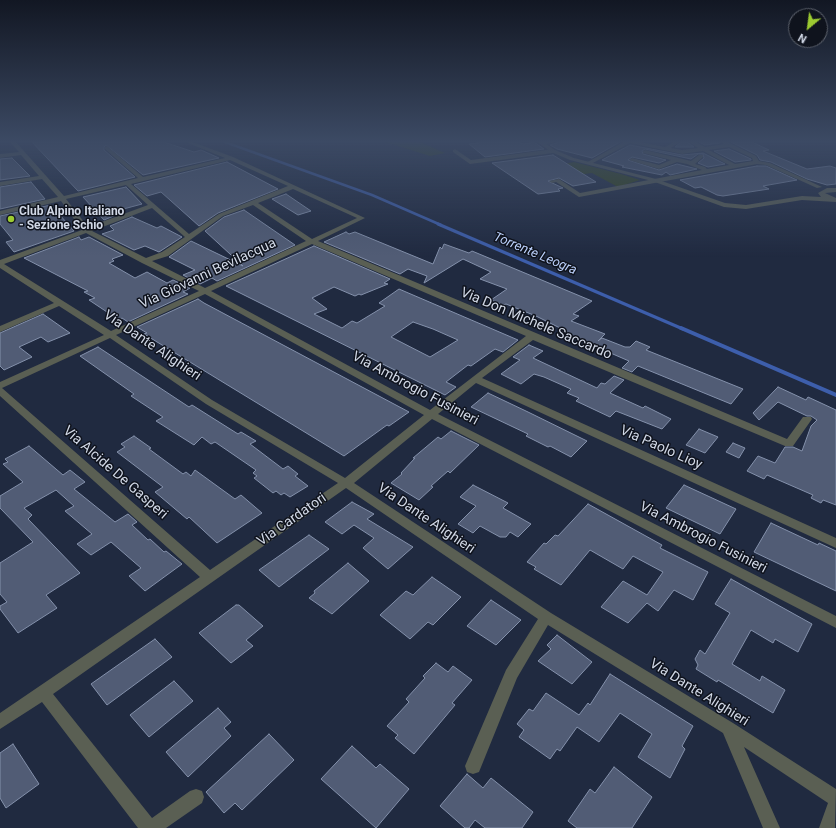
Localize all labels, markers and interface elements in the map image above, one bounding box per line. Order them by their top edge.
north arrow [788,8,828,48]
text: N [796,30,809,46]
place label: Club Alpino Italiano - Sezione Schio [19,205,124,233]
marker: Club Alpino Italiano - Sezione Schio [6,214,16,224]
water label: Torrente Leogra [491,229,579,279]
street label: Via Giovanni Bevilacqua [137,235,279,313]
street label: Via Don Michele Saccardo [458,284,614,364]
street label: Via Dante Alighieri [100,307,204,385]
street label: Via Ambrogio Fusinieri [349,349,481,429]
street label: Via Paolo Lioy [617,422,705,474]
street label: Via Alcide De Gasperi [59,423,171,523]
street label: Via Dante Alighieri [374,480,478,558]
street label: Via Cardatori [254,490,330,550]
street label: Via Ambrogio Fusinieri [637,499,769,577]
street label: Via Dante Alighieri [646,656,752,730]

